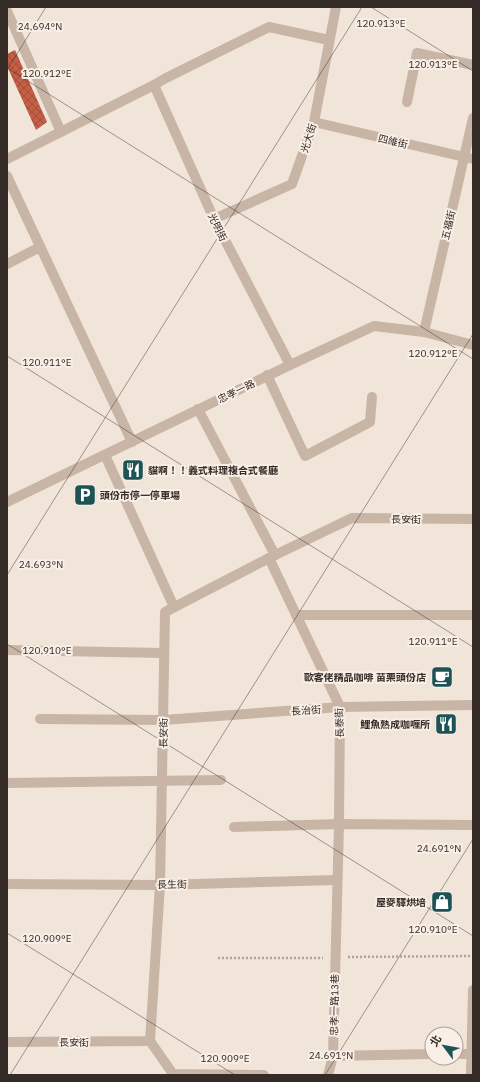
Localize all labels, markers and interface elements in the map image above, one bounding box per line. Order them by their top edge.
text: 120.913°E [356,17,406,30]
text: 24.694°N [18,20,62,33]
text: 120.913°E [408,58,458,71]
text: 120.912°E [22,67,72,80]
street label: 光大街 [298,122,319,154]
street label: 四維街 [377,132,409,151]
street label: 五福街 [439,209,458,241]
street label: 光明街 [205,211,230,244]
text: 120.912°E [408,347,458,360]
text: 120.911°E [22,356,72,369]
street label: 忠孝一路 [215,377,257,406]
restaurant icon: 貓啊！！義式料理複合式餐廳 [120,457,146,483]
place label: 貓啊！！義式料理複合式餐廳 [148,464,278,477]
parking icon: 頭份市停一停車場 [72,482,98,508]
place label: 頭份市停一停車場 [100,489,180,502]
street label: 長安街 [391,513,421,526]
text: 24.693°N [19,558,63,571]
text: 120.911°E [408,635,458,648]
text: 120.910°E [22,644,72,657]
cafe icon: 歐客佬精品咖啡 苗栗頭份店 [429,664,455,690]
place label: 歐客佬精品咖啡 苗栗頭份店 [304,671,426,684]
street label: 長治街 [291,703,321,718]
street label: 長泰街 [332,708,347,738]
restaurant icon: 鯉魚熟成咖喱所 [433,711,459,737]
street label: 長安街 [157,718,170,748]
place label: 鯉魚熟成咖喱所 [360,718,430,731]
text: 24.691°N [417,842,461,855]
street label: 長生街 [157,878,187,891]
shop icon: 屋麥驛烘培 [429,889,455,915]
place label: 屋麥驛烘培 [376,896,426,909]
text: 120.910°E [408,923,458,936]
text: 120.909°E [22,932,72,945]
street label: 忠孝一路13巷 [327,974,342,1036]
north arrow [424,1026,464,1066]
text: 北 [427,1032,444,1049]
street label: 長安街 [59,1036,89,1049]
text: 24.691°N [309,1049,353,1062]
text: 120.909°E [200,1052,250,1065]

